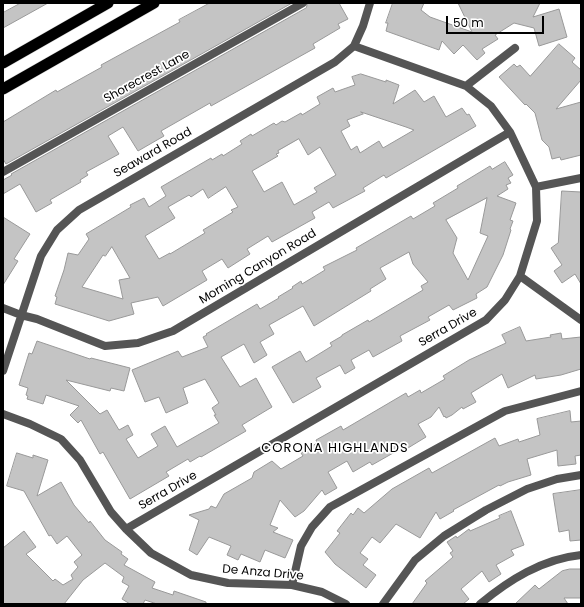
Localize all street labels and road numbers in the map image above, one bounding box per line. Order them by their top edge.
street label: Shorecrest Lane [102,47,192,107]
street label: Seaward Road [111,125,195,181]
street label: Morning Canyon Road [197,226,319,308]
street label: Serra Drive [416,306,480,350]
street label: Serra Drive [136,469,200,513]
street label: De Anza Drive [222,562,304,584]

